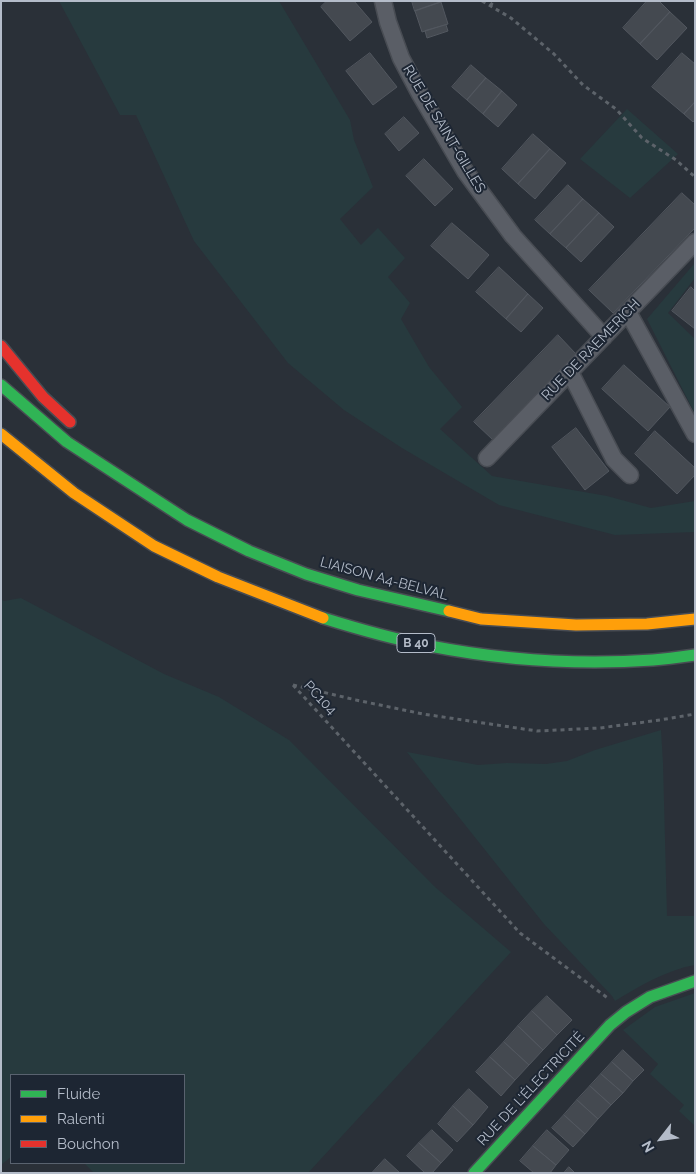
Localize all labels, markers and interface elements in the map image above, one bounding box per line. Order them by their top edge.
street label: RUE DE SAINT-GILLES [399,62,489,196]
street label: RUE DE RAEMERICH [538,296,644,404]
street label: LIAISON A4-BELVAL [318,554,450,604]
road number: B 40 [397,634,435,652]
street label: PC104 [300,677,340,719]
street label: RUE DE L'ÉLECTRICITÉ [474,1029,588,1149]
legend [10,1074,185,1164]
text: Fluide [57,1085,100,1103]
text: Ralenti [57,1110,105,1128]
north arrow [636,1114,686,1164]
text: Bouchon [57,1135,119,1153]
text: N [638,1138,658,1155]

